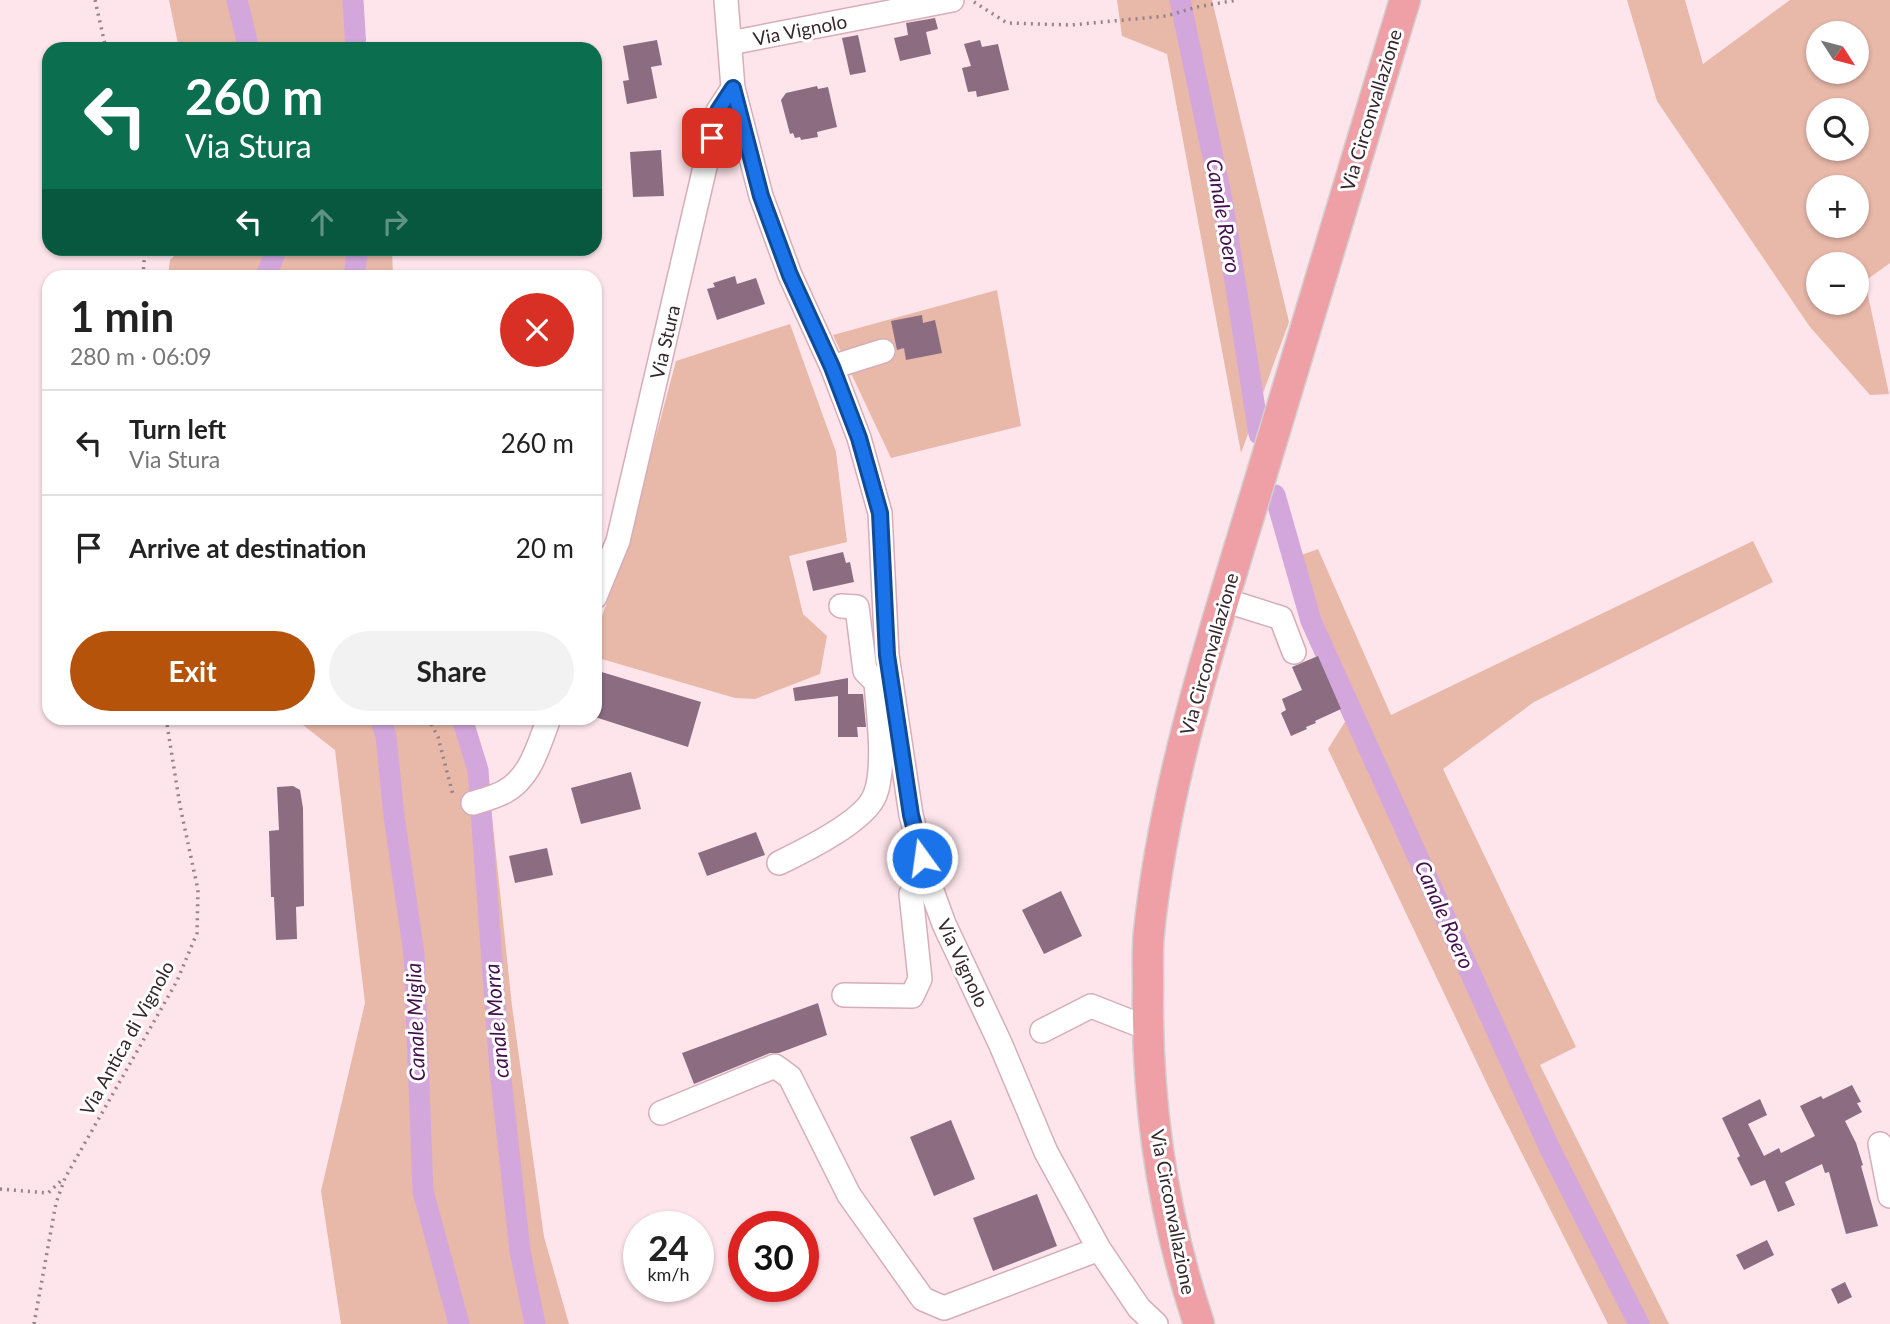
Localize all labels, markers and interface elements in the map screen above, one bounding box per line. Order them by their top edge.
street label: Via Vignolo [751,9,849,50]
north arrow [1806,21,1869,84]
map controls [1806,21,1869,315]
street label: Via Circonvallazione [1335,26,1406,193]
text: 260 m [185,67,323,125]
icon: left [70,70,161,161]
button: search [1806,98,1869,161]
pin [682,108,742,168]
icon: arrive [693,119,731,157]
text: Via Stura [185,126,312,165]
water label: Canale Roero [1202,157,1247,275]
button: + [1806,175,1869,238]
icon: left [230,203,268,241]
icon: ahead [303,203,341,241]
icon: right [376,203,414,241]
button: − [1806,252,1869,315]
text: 1 min [70,291,174,341]
button: close [500,293,574,367]
street label: Via Stura [645,303,684,381]
text: 280 m · 06:09 [70,342,212,370]
text: Turn left [129,413,226,445]
icon: left [70,424,108,462]
text: 260 m [501,427,574,459]
text: Via Stura [129,445,220,473]
icon: arrive [70,529,108,567]
text: Arrive at destination [129,532,366,564]
text: 20 m [516,532,574,564]
street label: Via Circonvallazione [1174,570,1243,738]
button: Exit [70,631,315,711]
button: Share [329,631,574,711]
position arrow [885,821,959,895]
water label: Canale Roero [1410,857,1480,972]
street label: Via Vignolo [933,915,994,1011]
street label: Via Antica di Vignolo [75,957,179,1119]
water label: Canale Miglia [400,962,429,1082]
water label: canale Morra [478,963,513,1079]
street label: Via Circonvallazione [1146,1127,1201,1296]
speed limit sign: 30 [728,1211,819,1302]
text: 24 [648,1226,689,1268]
text: km/h [647,1263,690,1285]

